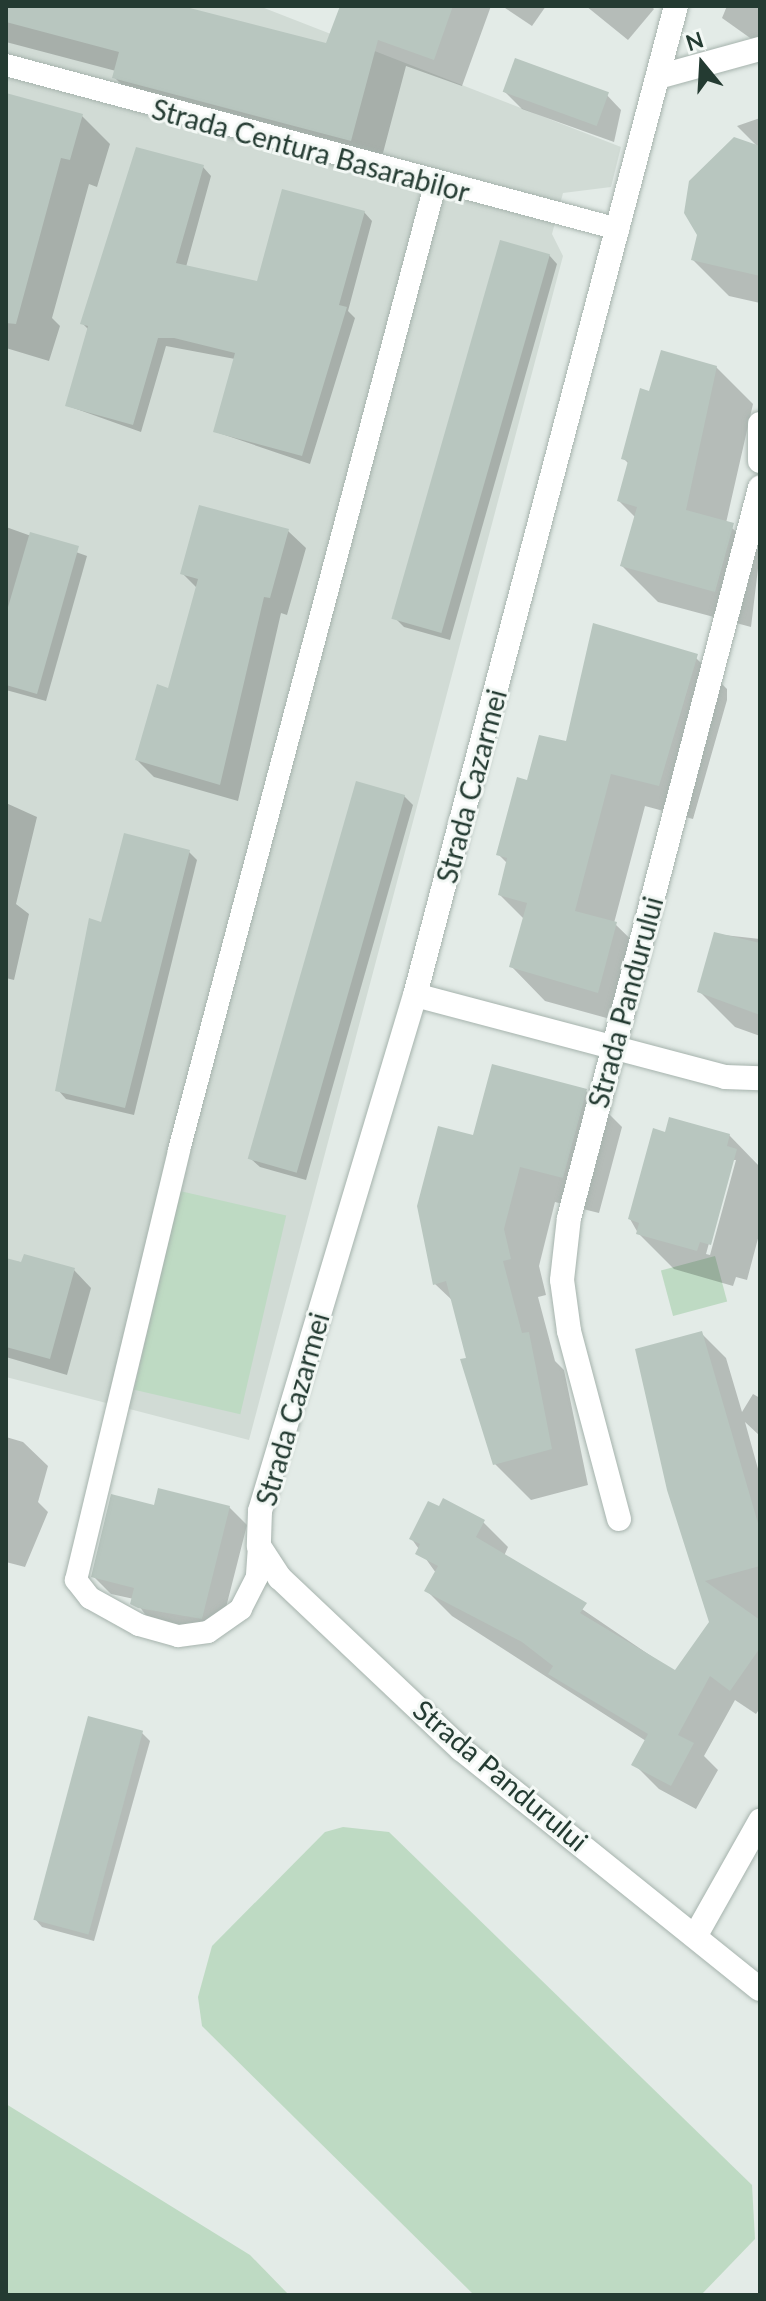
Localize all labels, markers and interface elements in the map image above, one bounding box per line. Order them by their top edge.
north arrow [662,24,742,104]
text: N [682,25,707,56]
street label: Strada Centura Basarabilor [149,91,473,209]
street label: Strada Cazarmei [429,685,513,887]
street label: Strada Pandurului [581,893,669,1111]
street label: Strada Cazarmei [248,1309,336,1509]
street label: Strada Pandurului [407,1692,595,1858]

